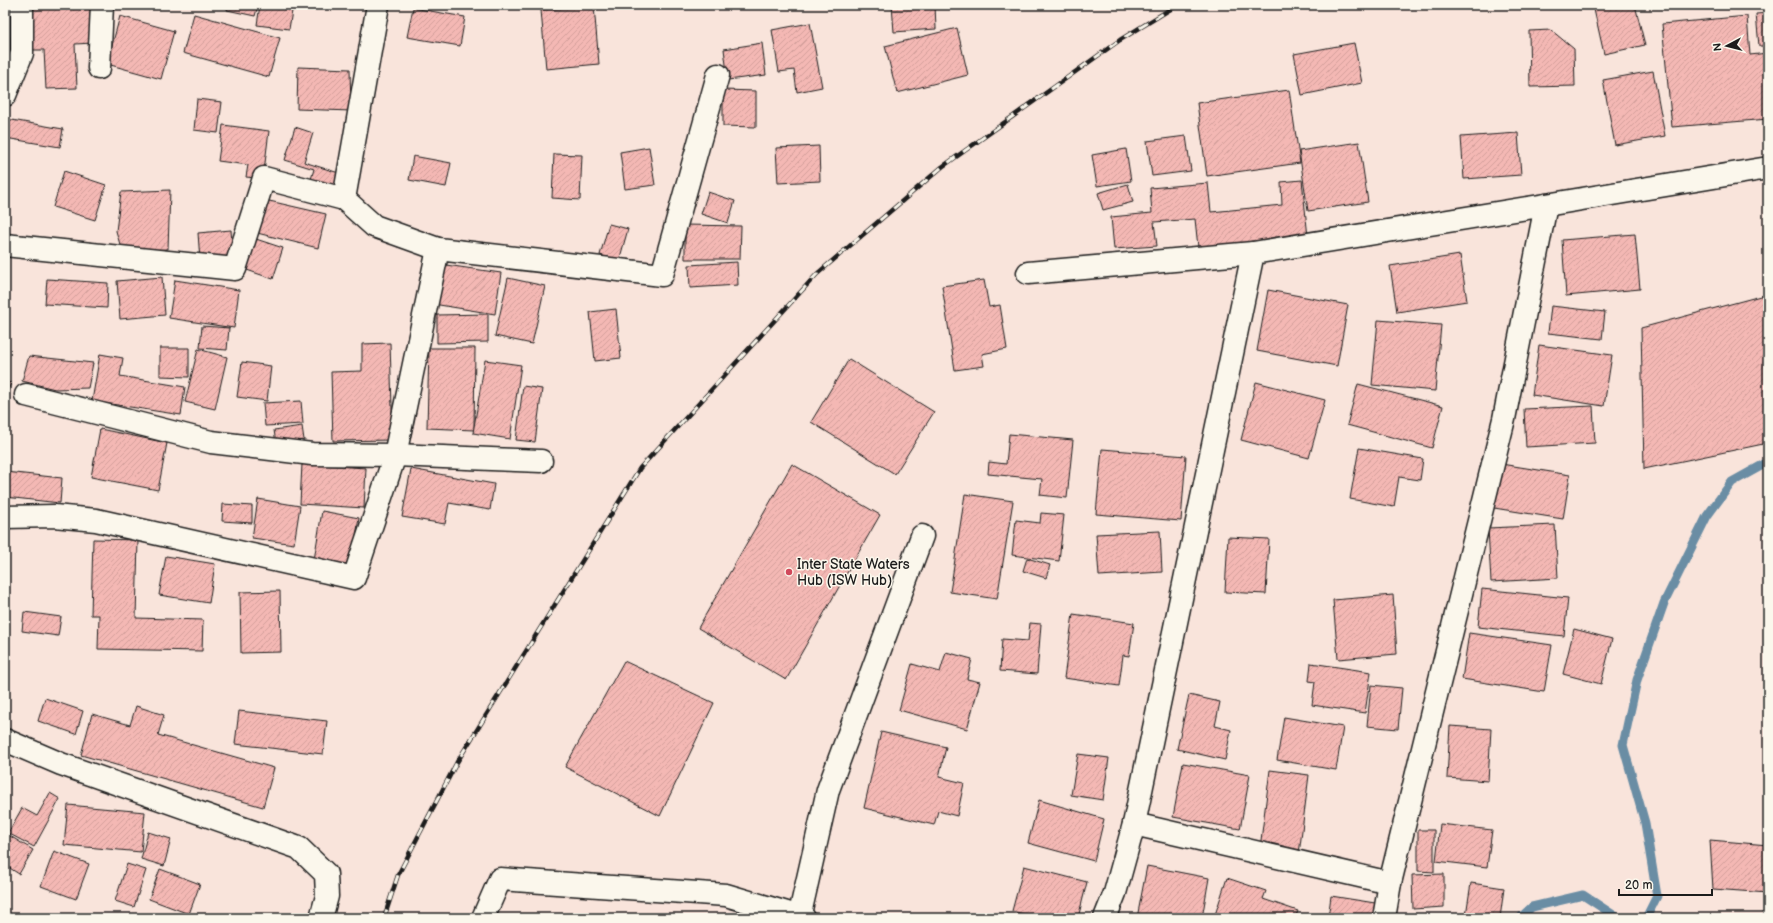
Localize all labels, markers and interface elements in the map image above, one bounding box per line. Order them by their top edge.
north arrow [1707,26,1747,66]
text: N [1711,42,1725,52]
place label: Inter State Waters Hub (ISW Hub) [797,556,910,589]
marker: Inter State Waters Hub (ISW Hub) [784,567,794,577]
scale bar [1619,871,1712,897]
text: 20 m [1625,878,1652,893]

